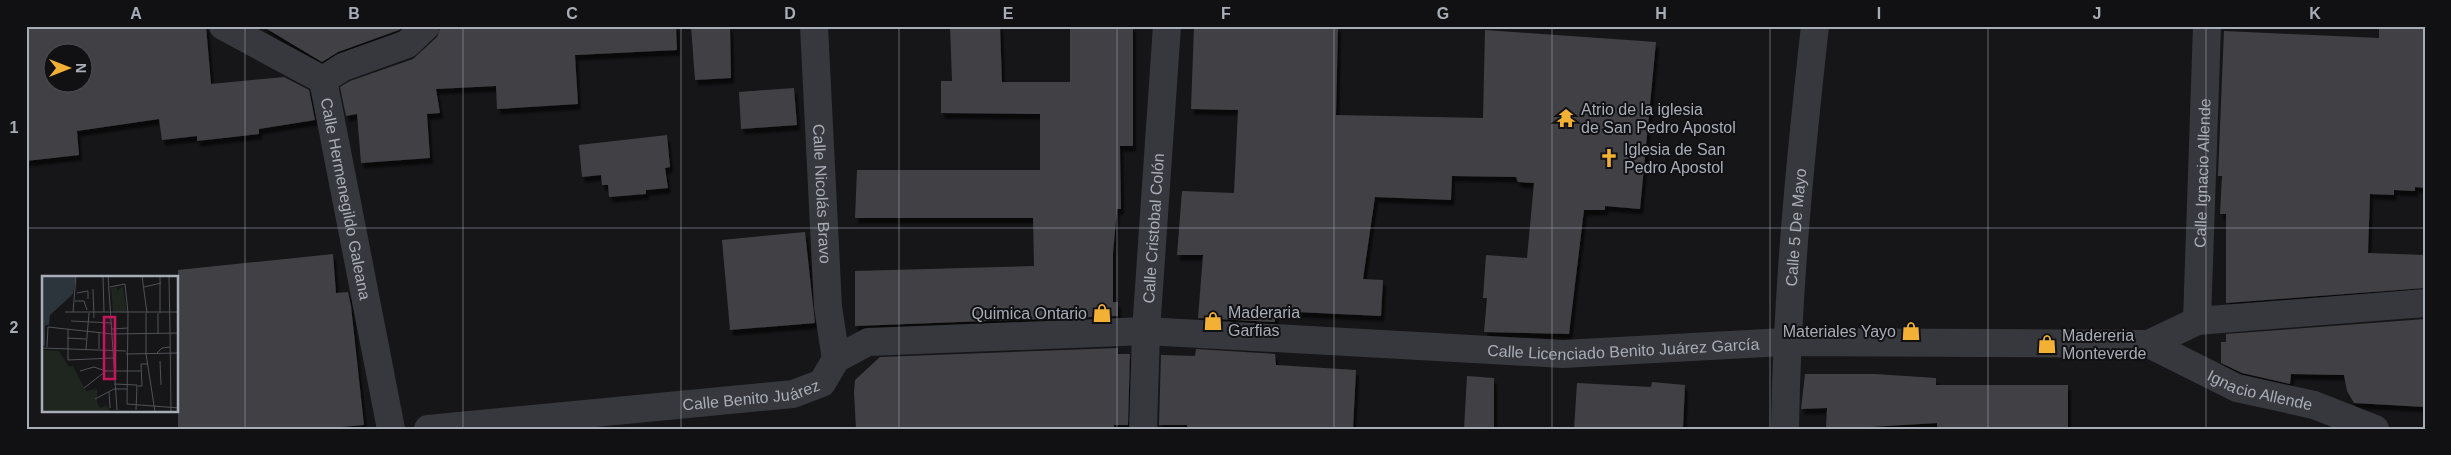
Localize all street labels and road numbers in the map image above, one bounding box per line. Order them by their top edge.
street label: Calle Hermenegildo Galeana [318,96,374,302]
street label: Calle Ignacio Allende [2191,98,2214,248]
street label: Calle Nicolás Bravo [810,124,834,264]
street label: Calle Cristobal Colón [1140,153,1167,304]
street label: Calle 5 De Mayo [1783,168,1809,287]
street label: Calle Licenciado Benito Juárez García [1487,335,1760,363]
street label: Ignacio Allende [2205,367,2314,413]
street label: Calle Benito Juárez [682,377,822,414]

